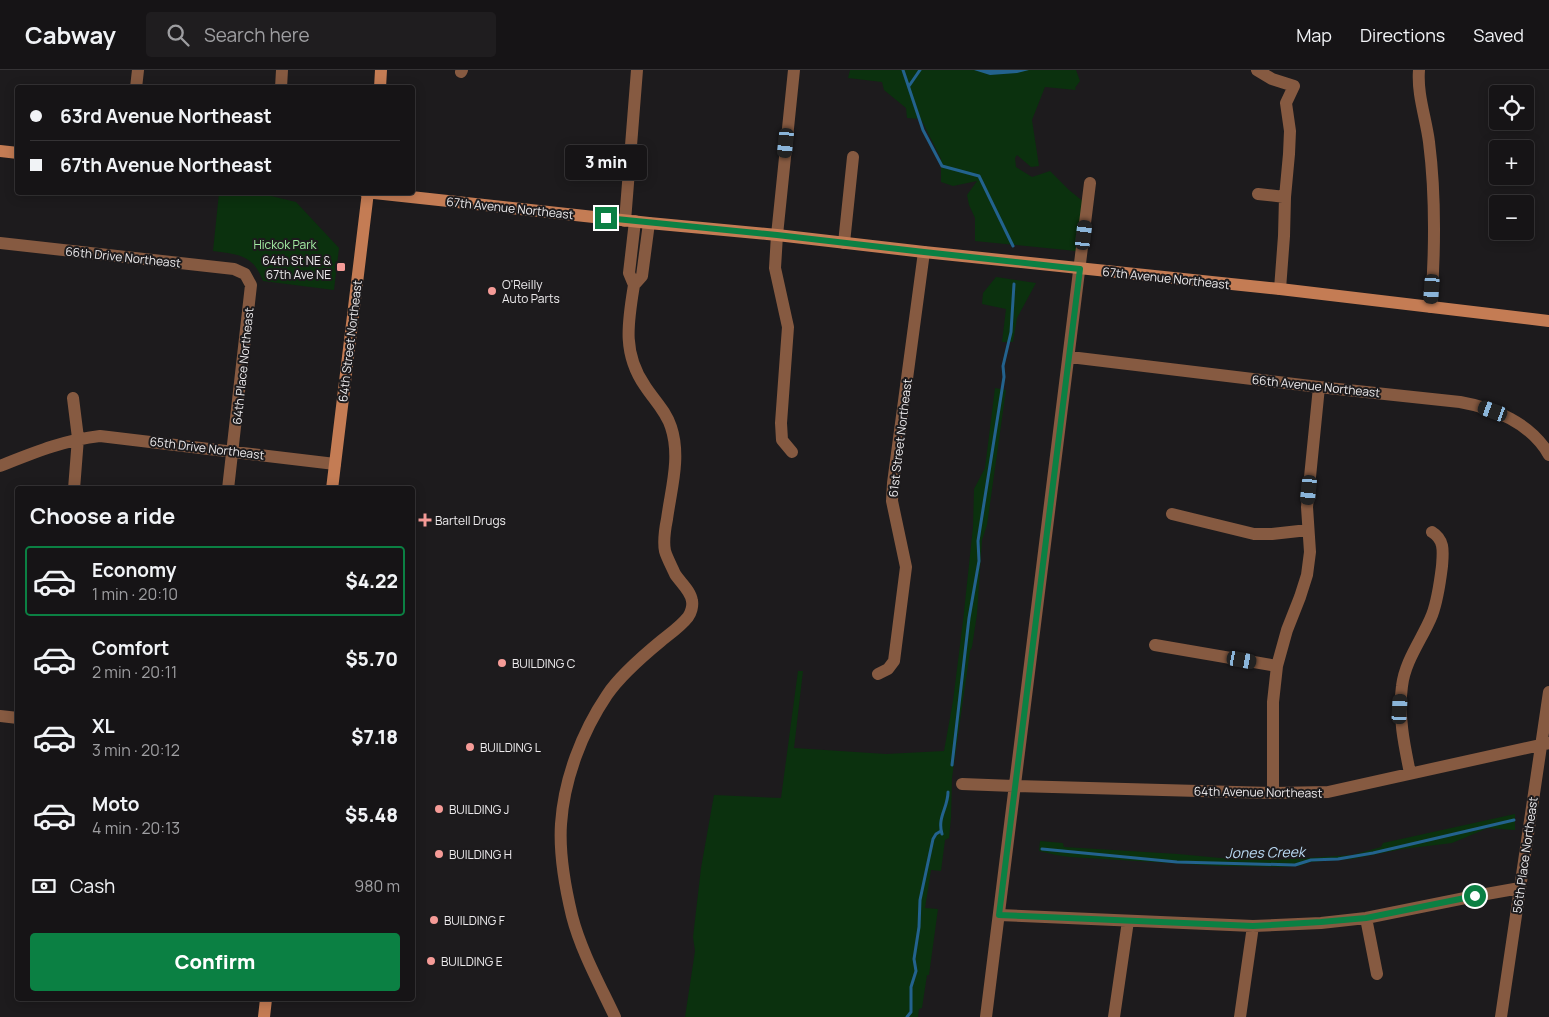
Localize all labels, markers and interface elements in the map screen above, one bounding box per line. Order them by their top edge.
search box [146,12,496,57]
text: Cabway [25,18,116,51]
icon: search [164,21,192,49]
text: Search here [204,22,310,48]
text: Map [1296,23,1332,47]
text: Directions [1360,23,1445,47]
text: Saved [1473,23,1524,47]
map controls [1489,85,1534,240]
button: locate [1489,85,1534,130]
text: 63rd Avenue Northeast [60,103,272,129]
car [776,127,795,159]
button: + [1489,140,1534,185]
callout: 3 min [565,146,647,180]
text: 3 min [585,151,627,173]
text: 67th Avenue Northeast [60,152,272,178]
street label: 67th Avenue Northeast [446,193,574,223]
button: − [1489,195,1534,240]
route end [595,207,617,229]
car [1074,219,1093,251]
park label: Hickok Park [254,236,317,253]
street label: 66th Drive Northeast [64,242,182,272]
place label: 64th St NE & 67th Ave NE [262,252,331,283]
marker: 64th St NE & 67th Ave NE [335,261,347,273]
street label: 67th Avenue Northeast [1102,263,1230,293]
car [1423,274,1440,304]
place label: O'Reilly Auto Parts [502,276,560,307]
street label: 64th Street Northeast [334,279,366,403]
marker: O'Reilly Auto Parts [486,285,498,297]
street label: 64th Place Northeast [228,306,258,425]
street label: 66th Avenue Northeast [1251,371,1381,401]
street label: 61st Street Northeast [884,378,916,498]
car [1476,399,1509,423]
street label: 65th Drive Northeast [149,433,266,463]
car [1299,474,1318,506]
text: Choose a ride [30,501,175,531]
place label: Bartell Drugs [435,512,506,529]
marker: Bartell Drugs [419,514,431,526]
text: Economy [92,557,176,583]
icon: car [32,559,77,604]
text: $4.22 [345,568,398,594]
text: 1 min · 20:10 [92,583,178,605]
text: Comfort [92,635,169,661]
icon: car [32,637,77,682]
text: $5.70 [345,646,398,672]
car [1225,650,1258,670]
place label: BUILDING C [512,655,576,672]
marker: BUILDING C [496,657,508,669]
text: 2 min · 20:11 [92,661,177,683]
car [1391,694,1408,724]
text: XL [92,713,115,739]
icon: car [32,715,77,760]
text: $7.18 [351,724,398,750]
text: 3 min · 20:12 [92,739,180,761]
place label: BUILDING L [480,739,541,756]
marker: BUILDING L [464,741,476,753]
street label: 64th Avenue Northeast [1194,782,1323,802]
text: Moto [92,791,139,817]
icon: car [32,793,77,838]
street label: 56th Place Northeast [1508,795,1542,914]
place label: BUILDING J [449,801,509,818]
text: $5.48 [345,802,398,828]
marker: BUILDING J [433,803,445,815]
text: 4 min · 20:13 [92,817,180,839]
water label: Jones Creek [1225,842,1307,862]
place label: BUILDING H [449,846,512,863]
marker: BUILDING H [433,848,445,860]
icon: cash [30,872,58,900]
text: Cash [70,873,115,899]
text: 980 m [354,875,400,897]
route start [1464,885,1486,907]
place label: BUILDING F [444,912,505,929]
marker: BUILDING F [428,914,440,926]
button: Confirm [30,933,400,991]
place label: BUILDING E [441,953,503,970]
marker: BUILDING E [425,955,437,967]

